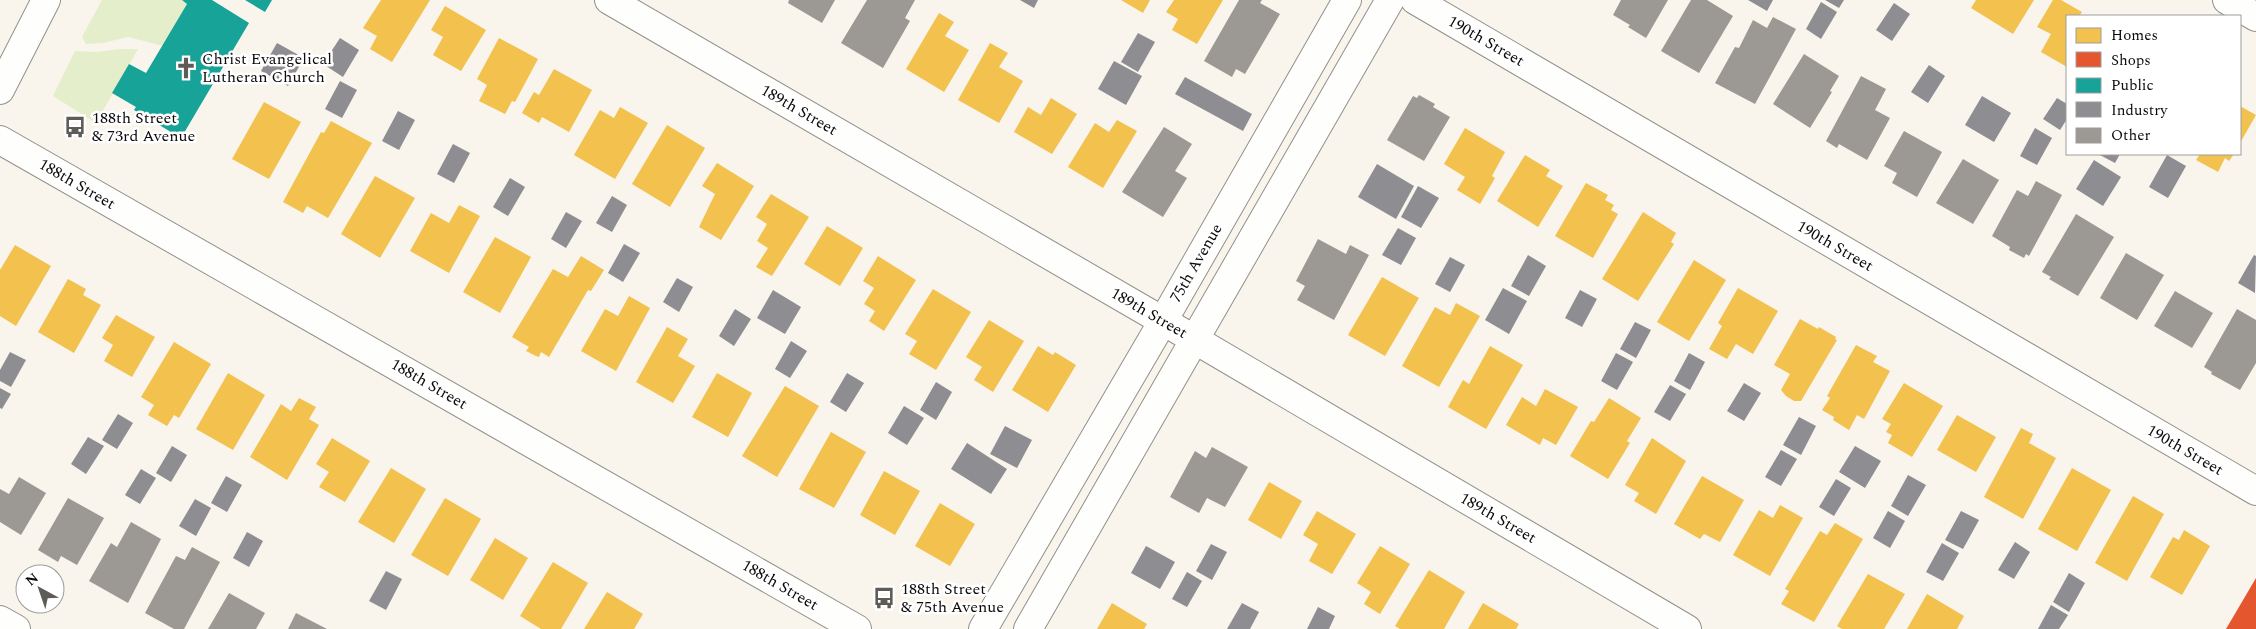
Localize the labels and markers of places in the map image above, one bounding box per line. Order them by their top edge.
place label: Christ Evangelical Lutheran Church [202,47,332,89]
church icon: Christ Evangelical Lutheran Church [173,55,199,81]
place label: 188th Street & 73rd Avenue [92,106,195,148]
bus stop icon: 188th Street & 73rd Avenue [62,114,88,140]
place label: 188th Street & 75th Avenue [901,577,1004,619]
bus stop icon: 188th Street & 75th Avenue [871,585,897,611]

